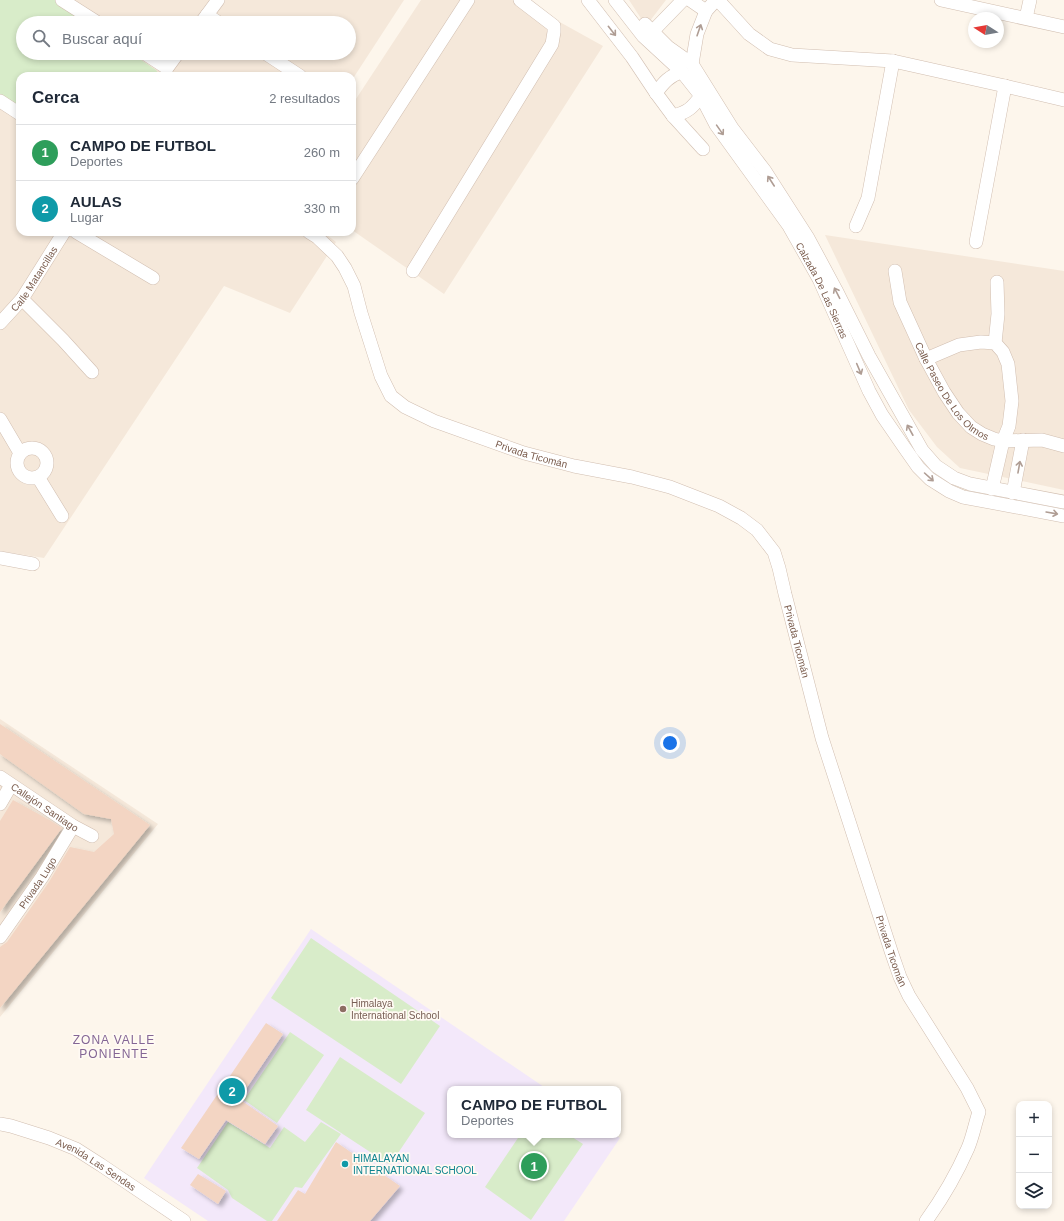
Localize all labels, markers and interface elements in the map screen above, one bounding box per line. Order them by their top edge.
north arrow [968,12,1004,48]
search box [16,16,356,60]
one-way arrow [696,23,703,36]
one-way arrow [608,25,616,36]
icon: search [30,27,52,49]
text: Buscar aquí [62,30,142,47]
text: Cerca [32,88,79,107]
text: 2 resultados [269,91,340,106]
one-way arrow [716,124,724,135]
text: CAMPO DE FUTBOL [70,137,216,154]
text: 1 [41,145,49,160]
text: 260 m [304,145,340,160]
text: Deportes [70,154,123,169]
one-way arrow [767,176,775,187]
text: AULAS [70,193,122,210]
text: 2 [41,201,49,216]
text: 330 m [304,201,340,216]
text: Lugar [70,210,103,225]
street label: Calzada De Las Sierras [793,241,850,340]
street label: Calle Matancillas [9,244,60,314]
one-way arrow [833,287,840,299]
street label: Calle Paseo De Los Olmos [913,340,990,442]
one-way arrow [855,362,863,374]
one-way arrow [906,424,914,436]
street label: Privada Ticomán [494,438,569,470]
one-way arrow [1015,461,1023,474]
one-way arrow [924,472,934,482]
one-way arrow [1045,510,1058,518]
street label: Privada Ticomán [782,604,811,679]
your location [660,733,680,753]
street label: Callejón Santiago [9,781,80,834]
street label: Privada Lugo [17,855,59,911]
street label: Privada Ticomán [874,914,909,989]
place label: Himalaya International School [351,998,439,1021]
marker: Himalaya International School [338,1004,348,1014]
district label: ZONA VALLE PONIENTE [73,1033,155,1061]
pin: 2 [219,1076,245,1106]
popup [447,1086,621,1138]
text: CAMPO DE FUTBOL [461,1096,607,1113]
map controls [1016,1101,1052,1209]
button: + [1016,1101,1052,1137]
text: Deportes [461,1113,514,1128]
street label: Avenida Las Sendas [54,1136,138,1193]
button: − [1016,1137,1052,1173]
pin: 1 [521,1151,547,1181]
place label: HIMALAYAN INTERNATIONAL SCHOOL [353,1153,477,1176]
marker: HIMALAYAN INTERNATIONAL SCHOOL [340,1159,350,1169]
button: layers [1016,1173,1052,1209]

